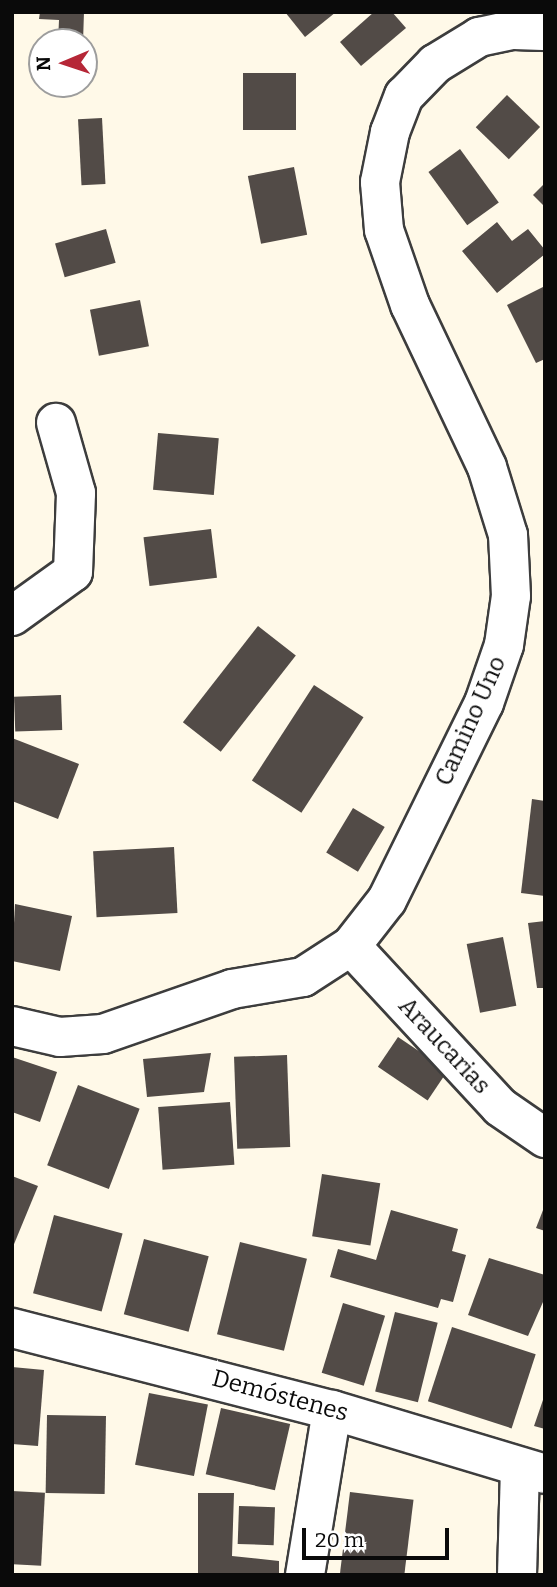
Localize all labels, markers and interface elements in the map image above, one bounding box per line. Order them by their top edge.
north arrow [28,28,98,98]
text: N [32,56,55,71]
street label: Camino Uno [430,652,512,790]
street label: Araucarias [392,992,496,1100]
street label: Demóstenes [209,1364,351,1428]
scale bar [305,1514,452,1558]
text: 20 m [315,1527,364,1553]

